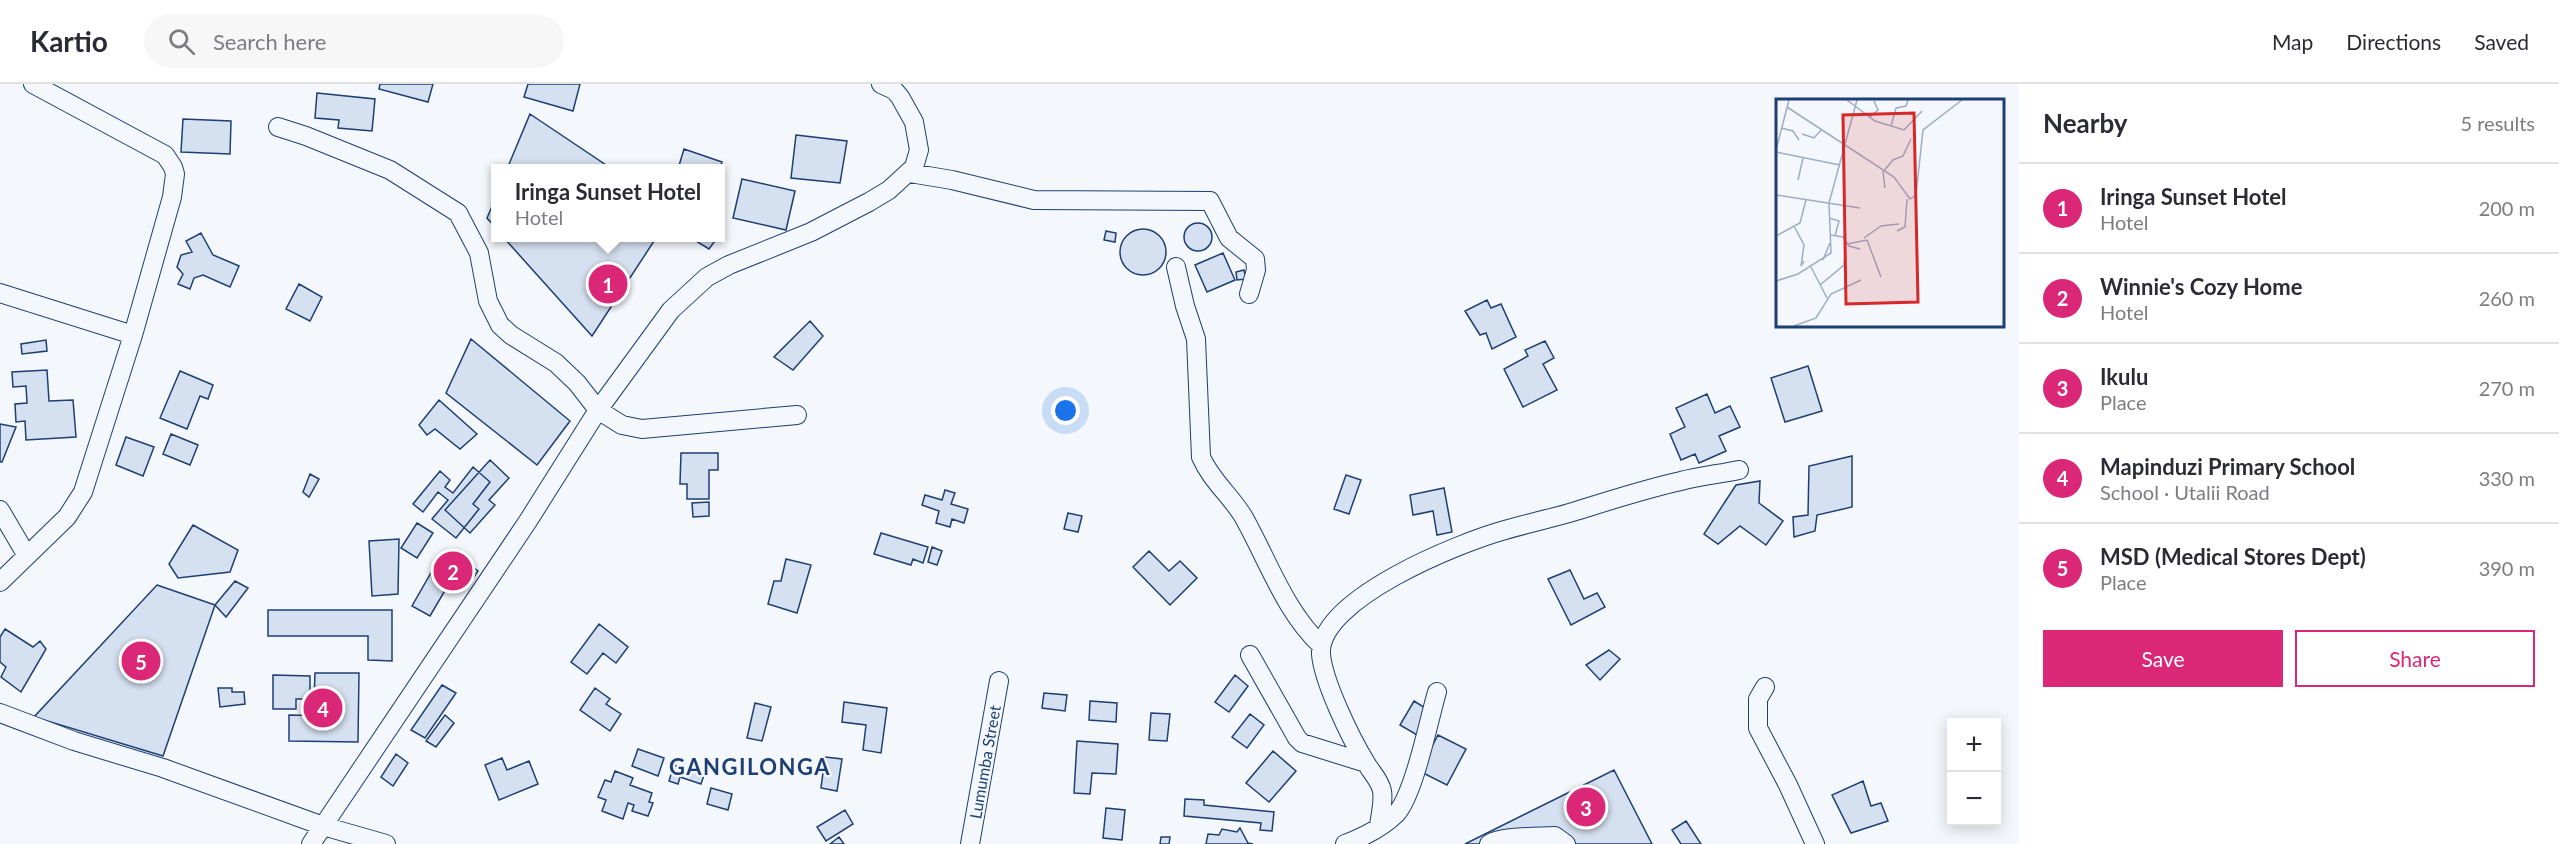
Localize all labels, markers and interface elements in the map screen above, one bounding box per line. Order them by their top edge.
search box [144,14,564,68]
text: Kartio [30,24,108,58]
icon: search [165,25,198,58]
text: Search here [213,28,326,55]
text: Map [2272,29,2313,54]
text: Directions [2346,29,2441,54]
text: Saved [2474,29,2529,54]
inset map [1776,99,2004,327]
text: Nearby [2043,107,2128,139]
text: 5 results [2460,111,2535,135]
popup [491,164,725,242]
text: Iringa Sunset Hotel [515,178,701,205]
text: Iringa Sunset Hotel [2100,183,2287,210]
text: 1 [2057,196,2068,220]
text: 200 m [2479,196,2535,220]
text: Hotel [515,205,563,229]
text: Hotel [2100,210,2149,234]
pin: 1 [588,262,628,306]
text: Winnie's Cozy Home [2100,273,2302,300]
text: 2 [2057,286,2068,310]
text: 260 m [2479,286,2535,310]
text: Hotel [2100,300,2149,324]
text: Ikulu [2100,363,2148,390]
text: 3 [2057,376,2068,400]
text: 270 m [2479,376,2535,400]
text: Place [2100,390,2147,414]
your location [1051,396,1080,425]
text: Mapinduzi Primary School [2100,453,2355,480]
text: 4 [2057,466,2068,490]
text: 330 m [2479,466,2535,490]
text: School · Utalii Road [2100,480,2270,504]
text: MSD (Medical Stores Dept) [2100,543,2366,570]
pin: 2 [434,548,472,594]
text: 5 [2057,556,2068,580]
text: 390 m [2479,556,2535,580]
text: Place [2100,570,2147,594]
button: Save [2043,630,2283,687]
button: Share [2295,630,2535,687]
pin: 5 [122,638,160,684]
pin: 4 [304,686,342,730]
street label: Lumumba Street [965,703,1004,820]
map controls [1947,718,2001,826]
button: + [1947,718,2001,772]
district label: GANGILONGA [669,753,831,780]
button: − [1947,772,2001,826]
pin: 3 [1566,784,1606,830]

